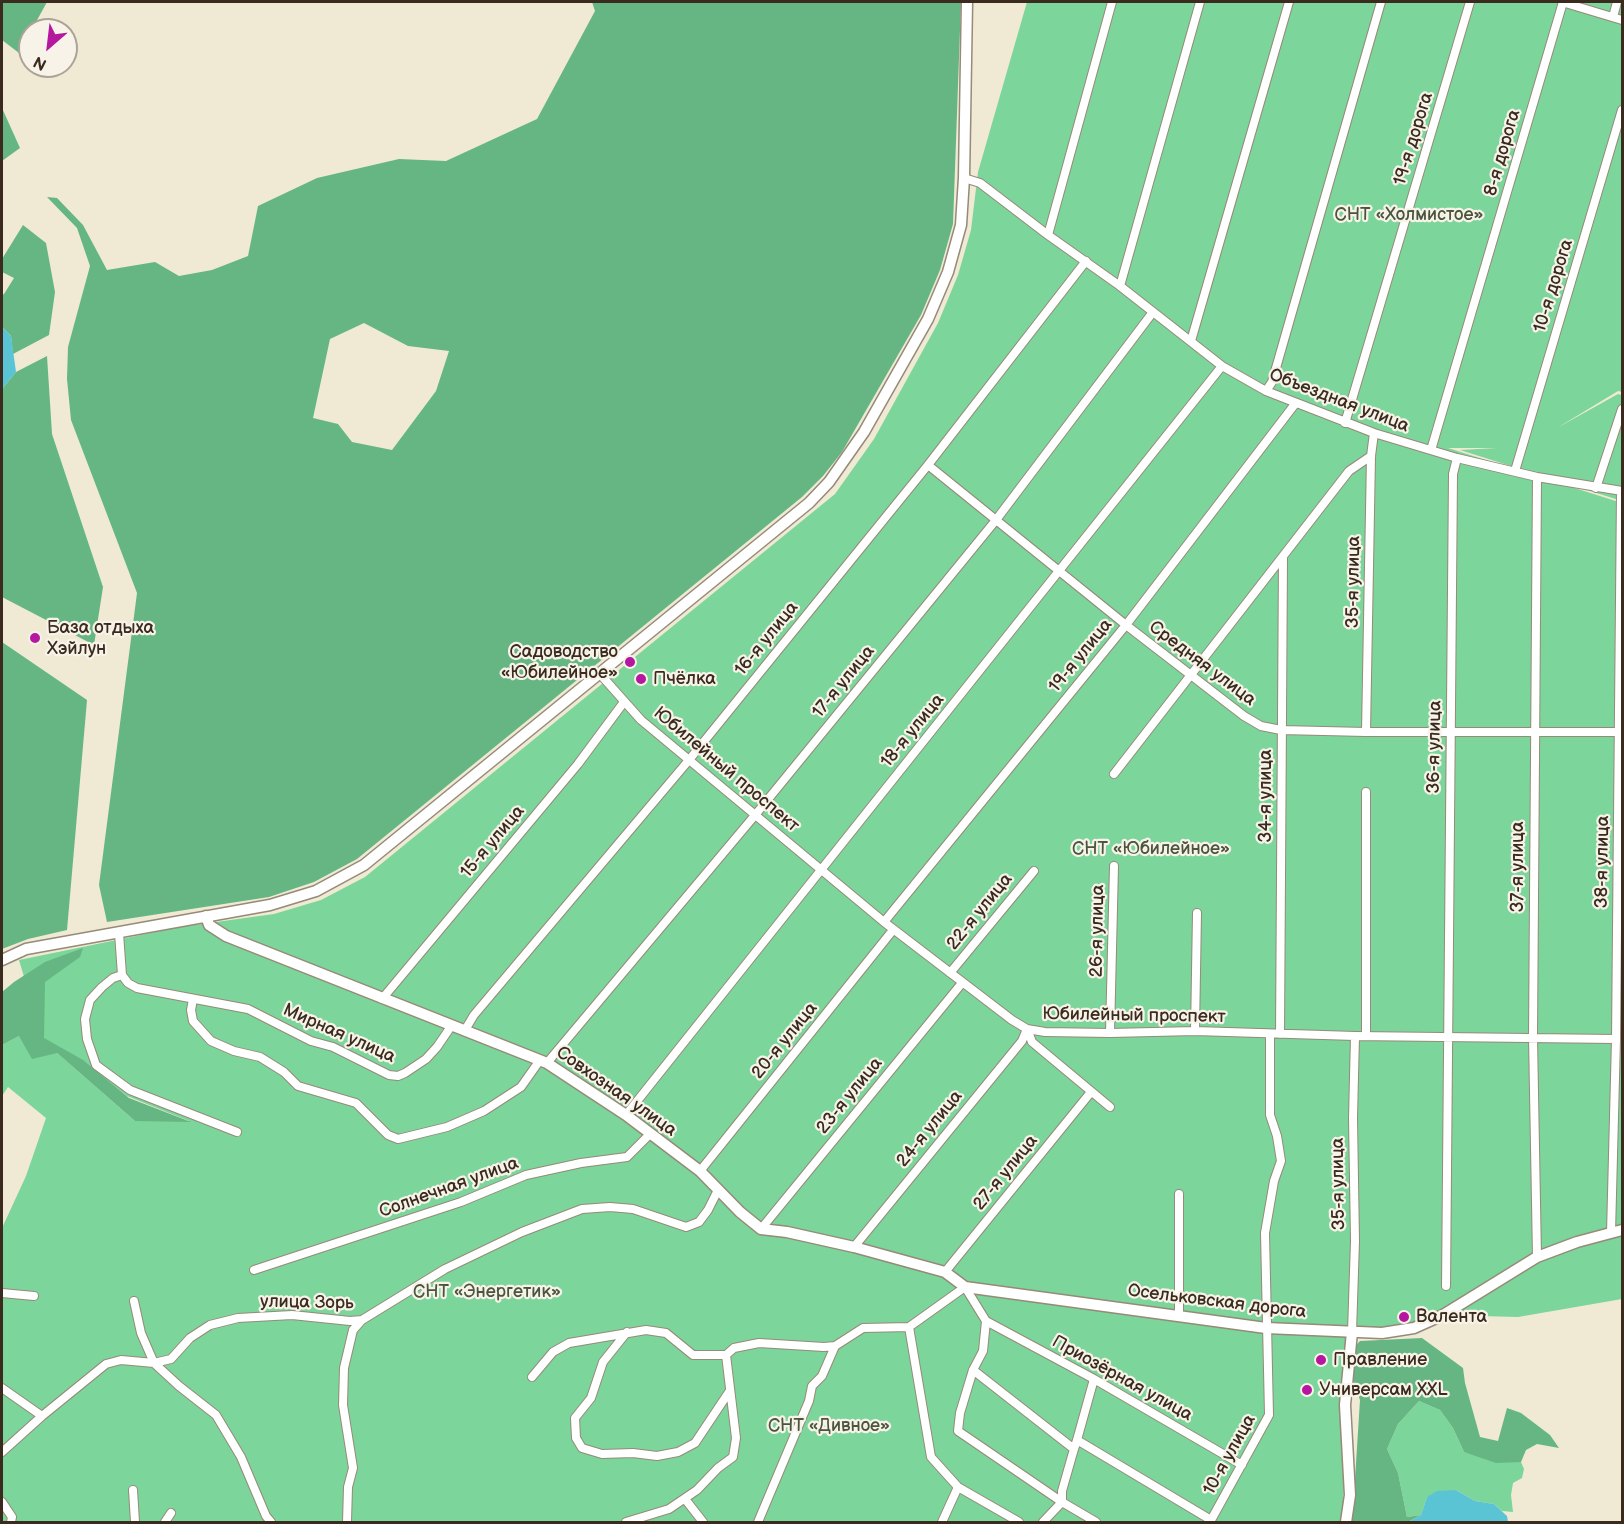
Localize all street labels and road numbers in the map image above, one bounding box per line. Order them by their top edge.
street label: 19-я дорога [1390,90,1438,188]
street label: 8-я дорога [1480,107,1526,199]
street label: 10-я дорога [1530,237,1578,335]
street label: Объездная улица [1266,364,1412,438]
street label: 35-я улица [1342,536,1366,628]
street label: 16-я улица [731,598,803,680]
street label: 19-я улица [1045,615,1117,697]
street label: Средняя улица [1144,617,1260,711]
street label: 17-я улица [808,641,880,723]
street label: 18-я улица [877,690,949,772]
street label: 36-я улица [1423,700,1447,794]
street label: Юбилейный проспект [649,703,803,837]
street label: 34-я улица [1255,749,1277,843]
street label: 15-я улица [456,801,530,883]
street label: 38-я улица [1591,815,1615,909]
street label: 37-я улица [1507,821,1529,913]
street label: 22-я улица [943,869,1017,955]
street label: 26-я улица [1086,884,1110,978]
street label: 20-я улица [748,998,822,1084]
street label: Мирная улица [279,1000,399,1068]
street label: Юбилейный проспект [1042,1004,1226,1028]
street label: Совхозная улица [552,1042,680,1142]
street label: 23-я улица [812,1053,888,1139]
street label: 24-я улица [892,1086,968,1172]
street label: 27-я улица [969,1131,1043,1215]
street label: 35-я улица [1327,1138,1351,1230]
street label: Солнечная улица [376,1153,522,1223]
street label: Осельковская дорога [1126,1280,1308,1324]
street label: улица Зорь [260,1291,354,1315]
street label: Приозёрная улица [1048,1331,1196,1427]
street label: 10-я улица [1199,1411,1261,1499]

